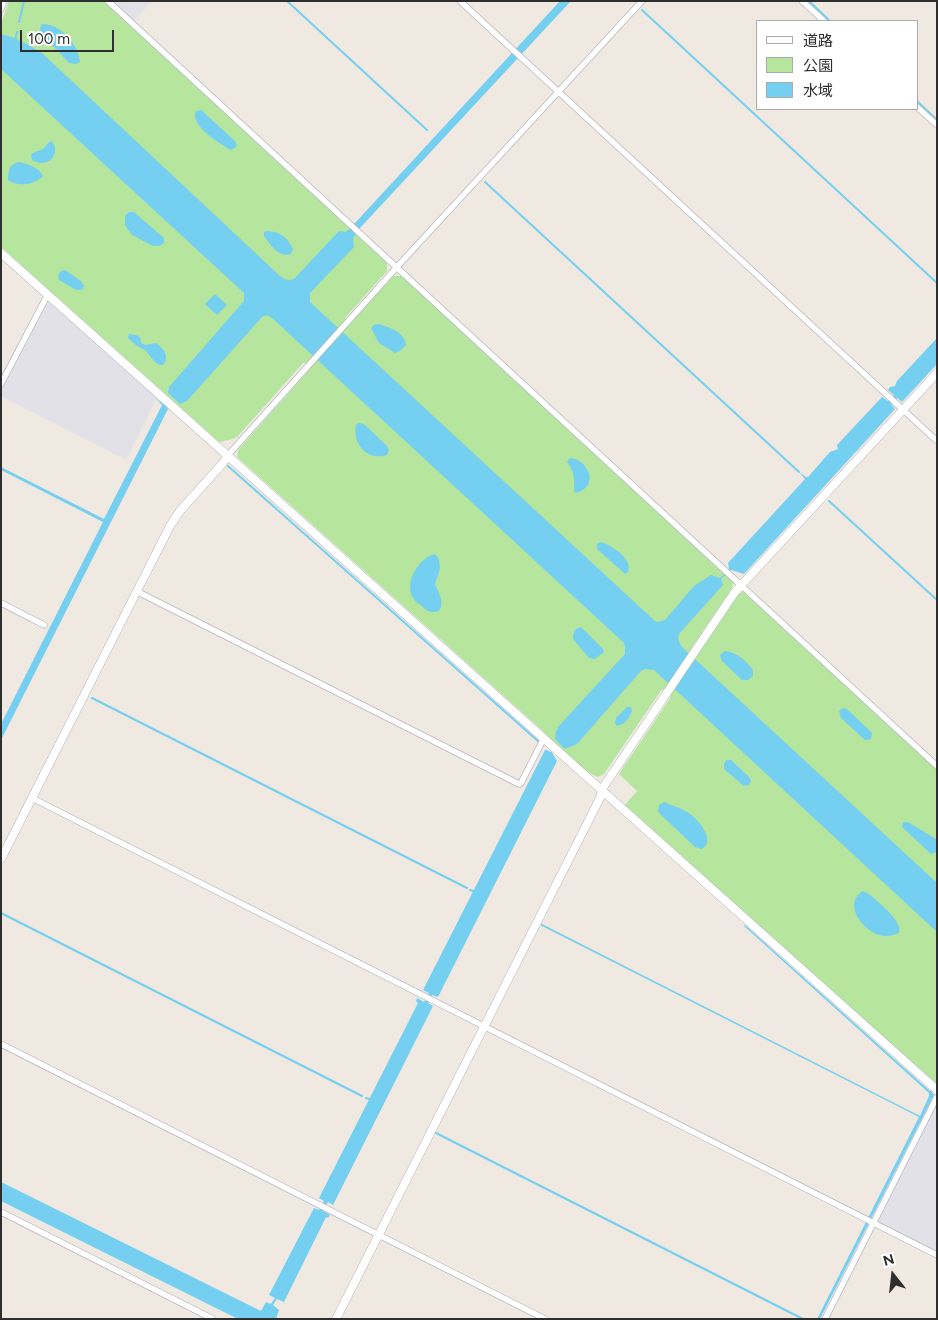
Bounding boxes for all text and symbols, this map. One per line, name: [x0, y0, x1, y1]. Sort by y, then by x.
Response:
scale bar: [22, 20, 116, 52]
legend: [756, 20, 918, 110]
text: 100 m: [28, 30, 70, 48]
text: 道路: [803, 32, 833, 50]
text: 公園: [803, 57, 833, 75]
text: 水域: [803, 82, 833, 100]
north arrow: [868, 1250, 918, 1300]
text: N: [881, 1250, 896, 1270]

